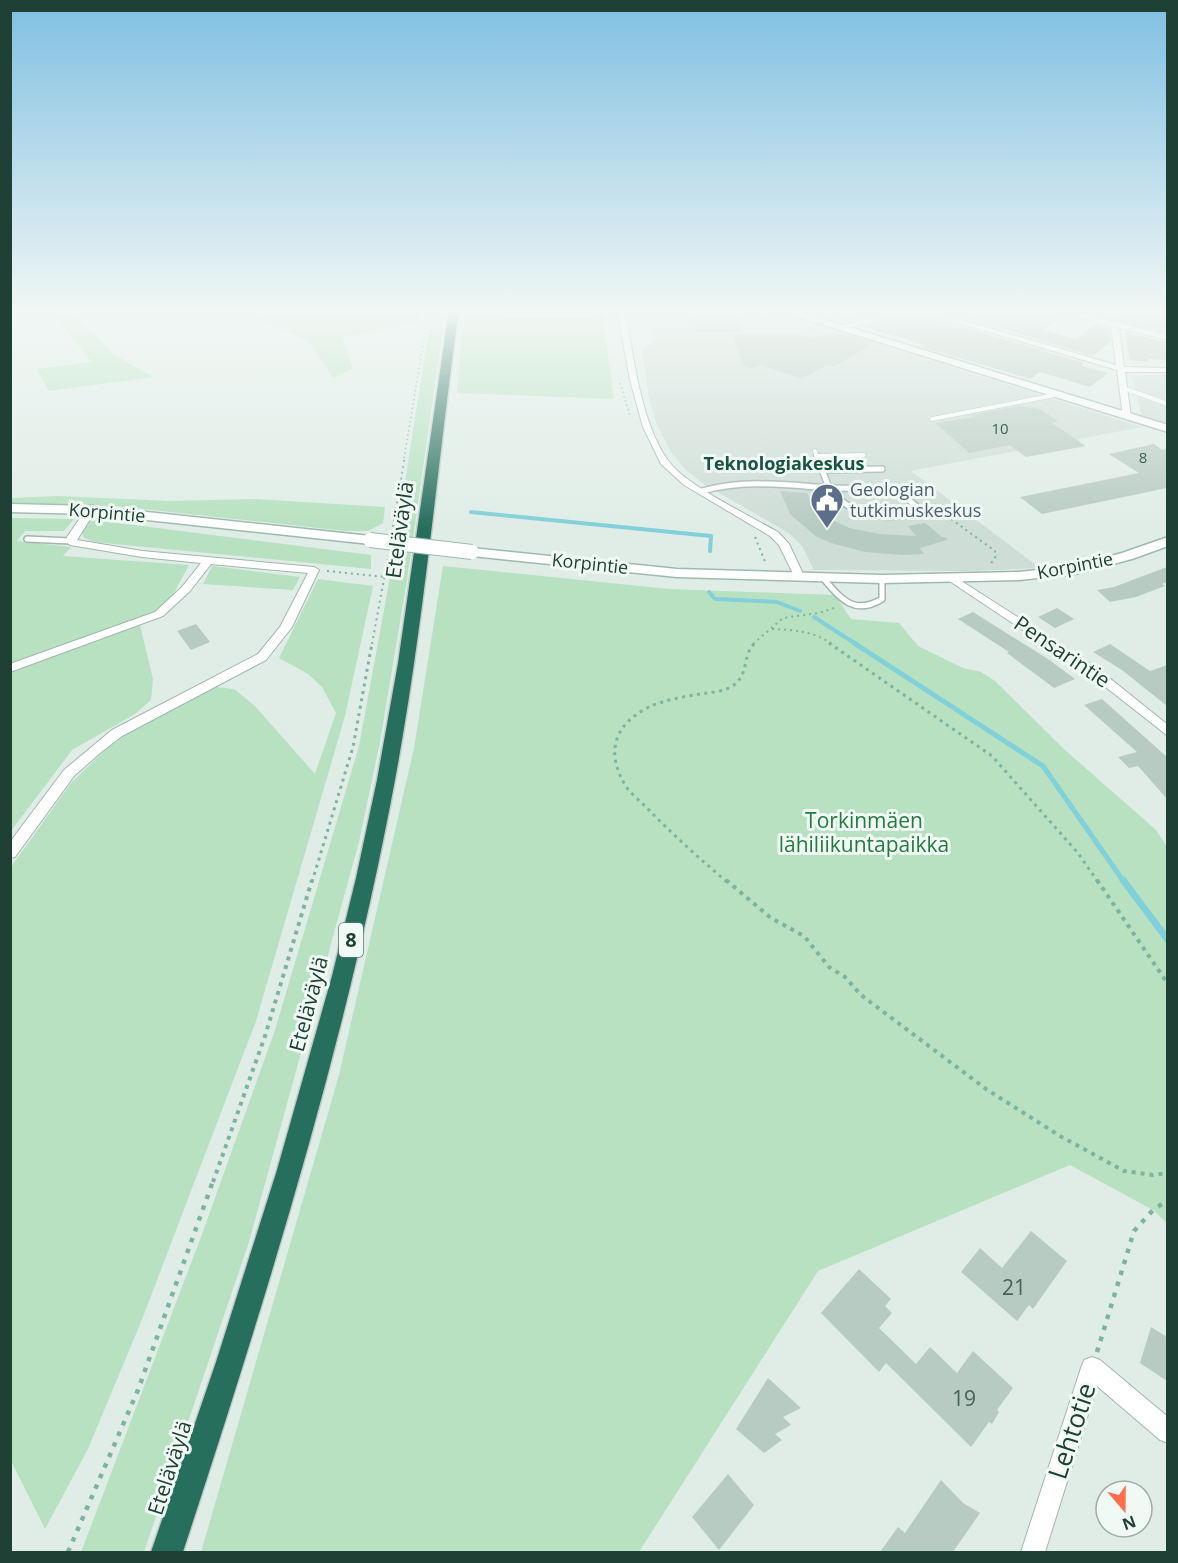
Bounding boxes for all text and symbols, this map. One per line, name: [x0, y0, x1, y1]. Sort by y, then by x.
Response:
house number: 10: [991, 418, 1009, 438]
house number: 8: [1139, 447, 1147, 467]
district label: Teknologiakeskus: [703, 451, 865, 475]
place label: Geologian tutkimuskeskus: [850, 477, 981, 522]
street label: Eteläväylä: [378, 480, 420, 580]
public building icon: Geologian tutkimuskeskus: [809, 482, 845, 529]
street label: Korpintie: [68, 497, 146, 527]
street label: Korpintie: [1035, 546, 1115, 584]
street label: Korpintie: [551, 547, 630, 579]
street label: Pensarintie: [1009, 609, 1116, 694]
park label: Torkinmäen lähiliikuntapaikka: [779, 806, 949, 858]
road number: 8: [339, 923, 363, 957]
street label: Eteläväylä: [282, 953, 334, 1054]
house number: 21: [1002, 1273, 1026, 1301]
street label: Lehtotie: [1039, 1378, 1104, 1484]
house number: 19: [952, 1384, 976, 1412]
street label: Eteläväylä: [141, 1417, 197, 1518]
north arrow: [1094, 1479, 1154, 1539]
text: N: [1119, 1511, 1139, 1536]

